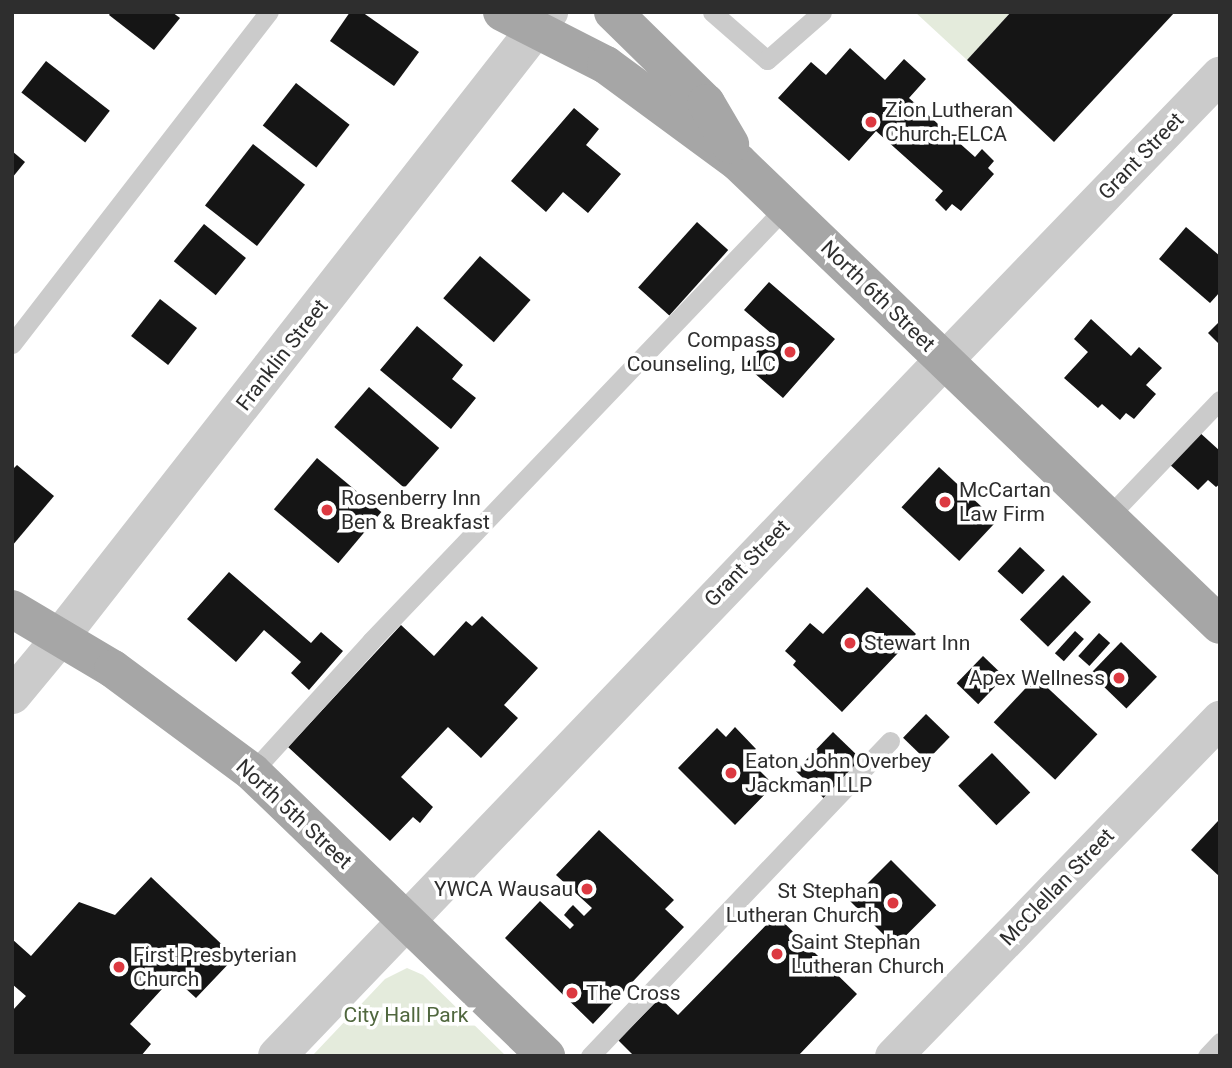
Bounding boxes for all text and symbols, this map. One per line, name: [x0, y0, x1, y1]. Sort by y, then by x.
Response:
place label: Zion Lutheran Church-ELCA: [885, 97, 1013, 147]
street label: Grant Street: [1093, 107, 1189, 205]
marker: Zion Lutheran Church-ELCA: [863, 114, 879, 130]
street label: North 6th Street: [816, 235, 940, 357]
street label: Franklin Street: [231, 294, 333, 416]
place label: Compass Counseling, LLC: [627, 327, 776, 377]
marker: Compass Counseling, LLC: [782, 344, 798, 360]
place label: McCartan Law Firm: [959, 477, 1051, 527]
place label: Rosenberry Inn Ben & Breakfast: [341, 485, 490, 535]
marker: McCartan Law Firm: [937, 494, 953, 510]
marker: Rosenberry Inn Ben & Breakfast: [319, 502, 335, 518]
street label: Grant Street: [699, 514, 795, 612]
place label: Stewart Inn: [864, 630, 970, 656]
marker: Stewart Inn: [842, 635, 858, 651]
place label: Apex Wellness: [969, 665, 1105, 691]
marker: Apex Wellness: [1111, 670, 1127, 686]
place label: Eaton John Overbey Jackman LLP: [745, 748, 931, 798]
street label: North 5th Street: [231, 754, 357, 874]
marker: Eaton John Overbey Jackman LLP: [723, 765, 739, 781]
street label: McClellan Street: [995, 823, 1119, 951]
place label: YWCA Wausau: [434, 876, 573, 902]
place label: St Stephan Lutheran Church: [726, 878, 879, 928]
marker: YWCA Wausau: [579, 881, 595, 897]
marker: St Stephan Lutheran Church: [885, 895, 901, 911]
place label: Saint Stephan Lutheran Church: [791, 929, 944, 979]
place label: First Presbyterian Church: [133, 942, 297, 992]
marker: Saint Stephan Lutheran Church: [769, 946, 785, 962]
marker: First Presbyterian Church: [111, 959, 127, 975]
place label: The Cross: [586, 980, 681, 1006]
marker: The Cross: [564, 985, 580, 1001]
park label: City Hall Park: [344, 1002, 468, 1028]

